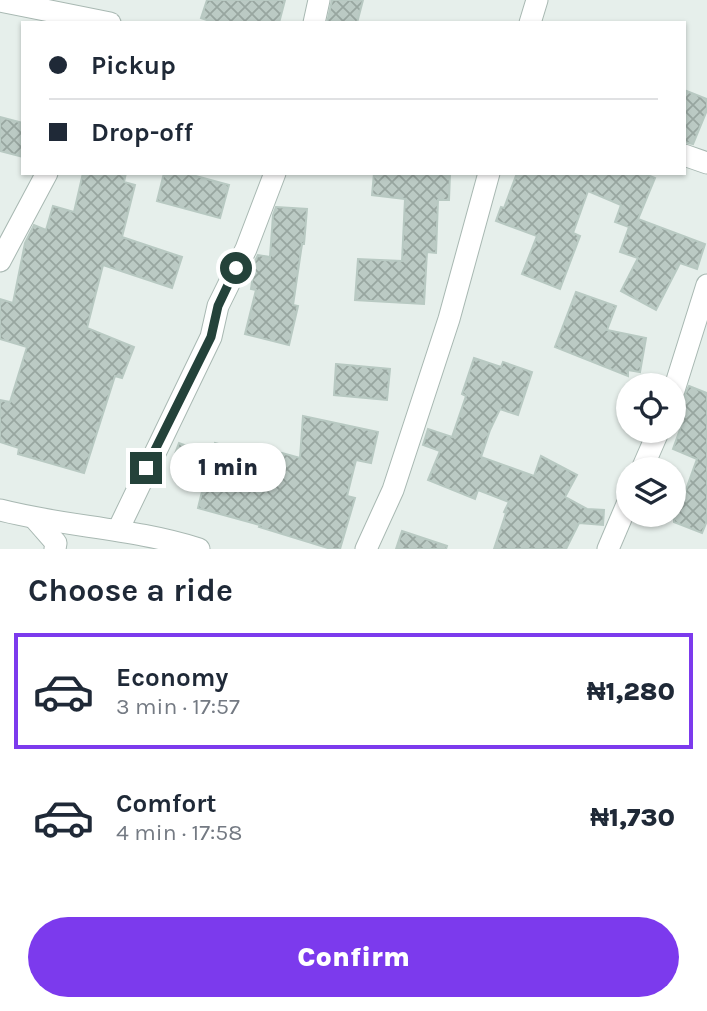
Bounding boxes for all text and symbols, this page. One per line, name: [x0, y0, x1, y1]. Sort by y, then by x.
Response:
text: Pickup: [91, 50, 176, 81]
text: Drop-off: [91, 117, 193, 148]
route start: [220, 252, 252, 284]
map controls: [616, 373, 686, 527]
button: locate: [616, 373, 686, 443]
callout: 1 min: [170, 444, 286, 492]
route end: [130, 452, 162, 484]
text: 1 min: [198, 454, 258, 481]
button: layers: [616, 457, 686, 527]
text: Choose a ride: [28, 572, 233, 609]
icon: car: [32, 660, 95, 723]
text: Economy: [116, 662, 228, 693]
text: ₦1,280: [587, 676, 675, 707]
text: 3 min · 17:57: [116, 693, 240, 720]
icon: car: [32, 786, 95, 849]
text: Comfort: [116, 788, 217, 819]
text: ₦1,730: [590, 802, 675, 833]
text: 4 min · 17:58: [116, 819, 242, 846]
button: Confirm: [28, 917, 679, 997]

